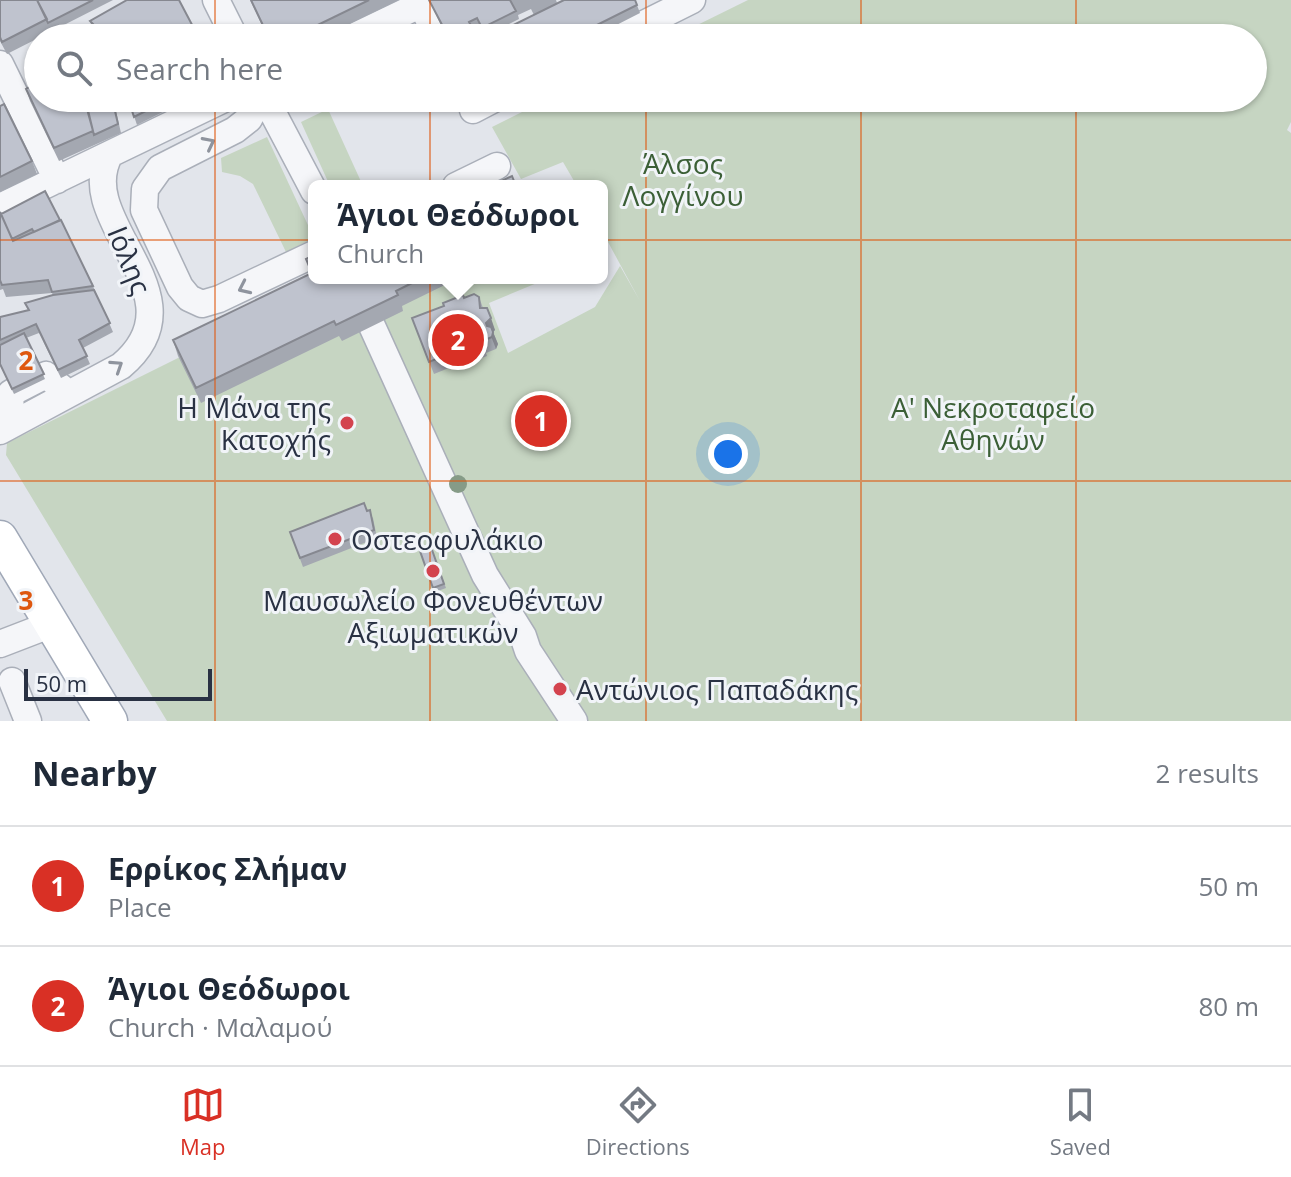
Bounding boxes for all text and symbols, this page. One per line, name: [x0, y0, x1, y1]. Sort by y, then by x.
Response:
search box: [24, 24, 1267, 112]
icon: search: [52, 46, 96, 90]
text: Search here: [116, 48, 283, 89]
one-way arrow: [201, 137, 216, 153]
park label: Άλσος Λογγίνου: [623, 144, 743, 214]
popup: [308, 180, 608, 284]
text: Άγιοι Θεόδωροι: [337, 194, 579, 235]
street label: Ιόλης: [99, 220, 161, 300]
text: Church: [337, 235, 424, 271]
one-way arrow: [237, 278, 252, 294]
pin: 2: [432, 310, 484, 370]
text: 2: [19, 342, 34, 378]
one-way arrow: [108, 361, 123, 376]
place label: Η Μάνα της Κατοχής: [177, 388, 331, 458]
park label: Α' Νεκροταφείο Αθηνών: [891, 388, 1095, 458]
pin: 1: [515, 391, 567, 451]
marker: Η Μάνα της Κατοχής: [338, 414, 356, 432]
your location: [708, 434, 748, 474]
place label: Οστεοφυλάκιο: [351, 520, 544, 558]
marker: Οστεοφυλάκιο: [326, 530, 344, 548]
marker: Μαυσωλείο Φονευθέντων Αξιωματικών: [424, 562, 442, 580]
place label: Μαυσωλείο Φονευθέντων Αξιωματικών: [263, 581, 603, 651]
text: 3: [19, 582, 33, 618]
scale bar: [24, 665, 212, 701]
text: 50 m: [36, 668, 87, 698]
place label: Αντώνιος Παπαδάκης: [576, 670, 858, 708]
marker: Αντώνιος Παπαδάκης: [551, 680, 569, 698]
text: Nearby: [32, 750, 157, 796]
text: 2 results: [1156, 755, 1259, 791]
text: Ερρίκος Σλήμαν: [108, 848, 347, 889]
text: 1: [51, 868, 65, 904]
text: 50 m: [1198, 868, 1259, 904]
text: Place: [108, 889, 172, 925]
text: Άγιοι Θεόδωροι: [108, 968, 350, 1009]
text: 2: [51, 988, 65, 1024]
text: 80 m: [1198, 988, 1259, 1024]
text: Church · Μαλαμού: [108, 1009, 332, 1045]
tab: Map: [180, 1083, 226, 1161]
tab: Directions: [586, 1083, 690, 1161]
tab: Saved: [1050, 1083, 1111, 1161]

